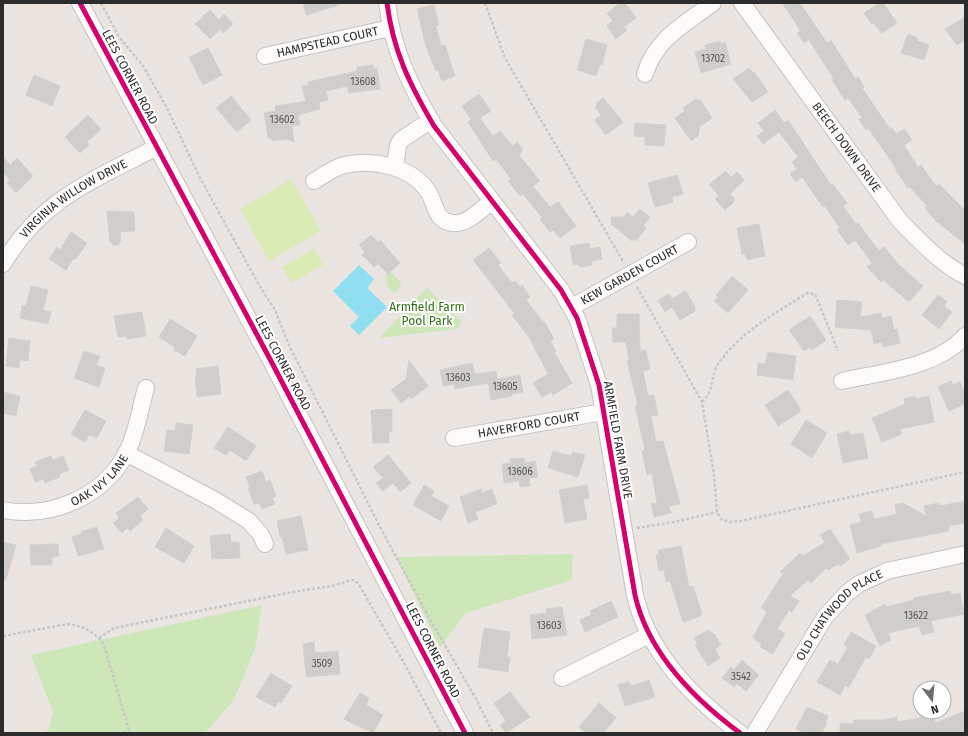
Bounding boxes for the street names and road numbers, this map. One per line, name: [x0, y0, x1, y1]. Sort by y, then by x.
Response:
street label: HAMPSTEAD COURT: [275, 24, 380, 60]
street label: LEES CORNER ROAD: [99, 27, 161, 127]
street label: BEECH DOWN DRIVE: [809, 100, 884, 195]
street label: VIRGINIA WILLOW DRIVE: [17, 157, 129, 241]
street label: KEW GARDEN COURT: [578, 241, 682, 308]
street label: LEES CORNER ROAD: [252, 313, 314, 413]
street label: ARMFIELD FARM DRIVE: [601, 380, 635, 500]
street label: HAVERFORD COURT: [477, 409, 582, 441]
street label: OAK IVY LANE: [68, 452, 131, 509]
street label: OLD CHATWOOD PLACE: [793, 567, 885, 663]
street label: LEES CORNER ROAD: [403, 600, 463, 700]

